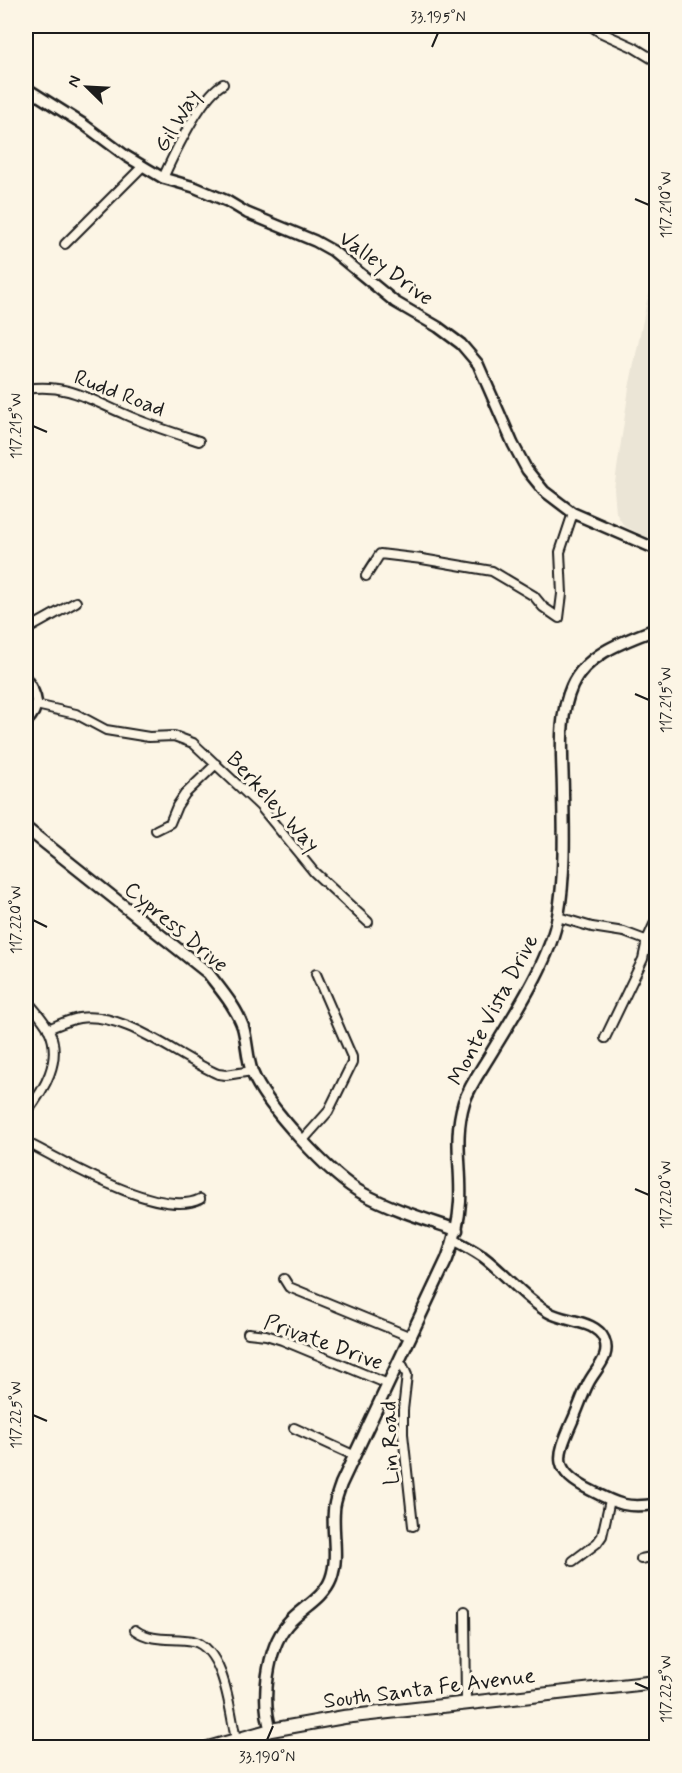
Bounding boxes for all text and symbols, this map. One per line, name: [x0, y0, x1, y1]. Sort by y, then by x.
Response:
text: 33.195°N: [410, 8, 466, 28]
north arrow: [57, 57, 117, 117]
text: N: [63, 72, 86, 91]
street label: Gil Way: [148, 84, 207, 158]
text: 117.210°W: [657, 172, 677, 238]
street label: Valley Drive: [333, 225, 439, 313]
street label: Rudd Road: [70, 364, 169, 424]
text: 117.215°W: [7, 393, 27, 459]
text: 117.215°W: [657, 667, 677, 733]
street label: Berkeley Way: [220, 746, 325, 859]
street label: Cypress Drive: [118, 876, 234, 979]
text: 117.220°W: [7, 886, 27, 954]
street label: Monte Vista Drive: [442, 929, 545, 1090]
text: 117.220°W: [657, 1161, 677, 1229]
street label: Private Drive: [260, 1308, 387, 1377]
text: 117.225°W: [7, 1381, 27, 1449]
street label: Lin Road: [376, 1400, 406, 1486]
text: 117.225°W: [657, 1655, 677, 1723]
street label: South Santa Fe Avenue: [322, 1662, 537, 1716]
text: 33.190°N: [239, 1748, 295, 1768]

